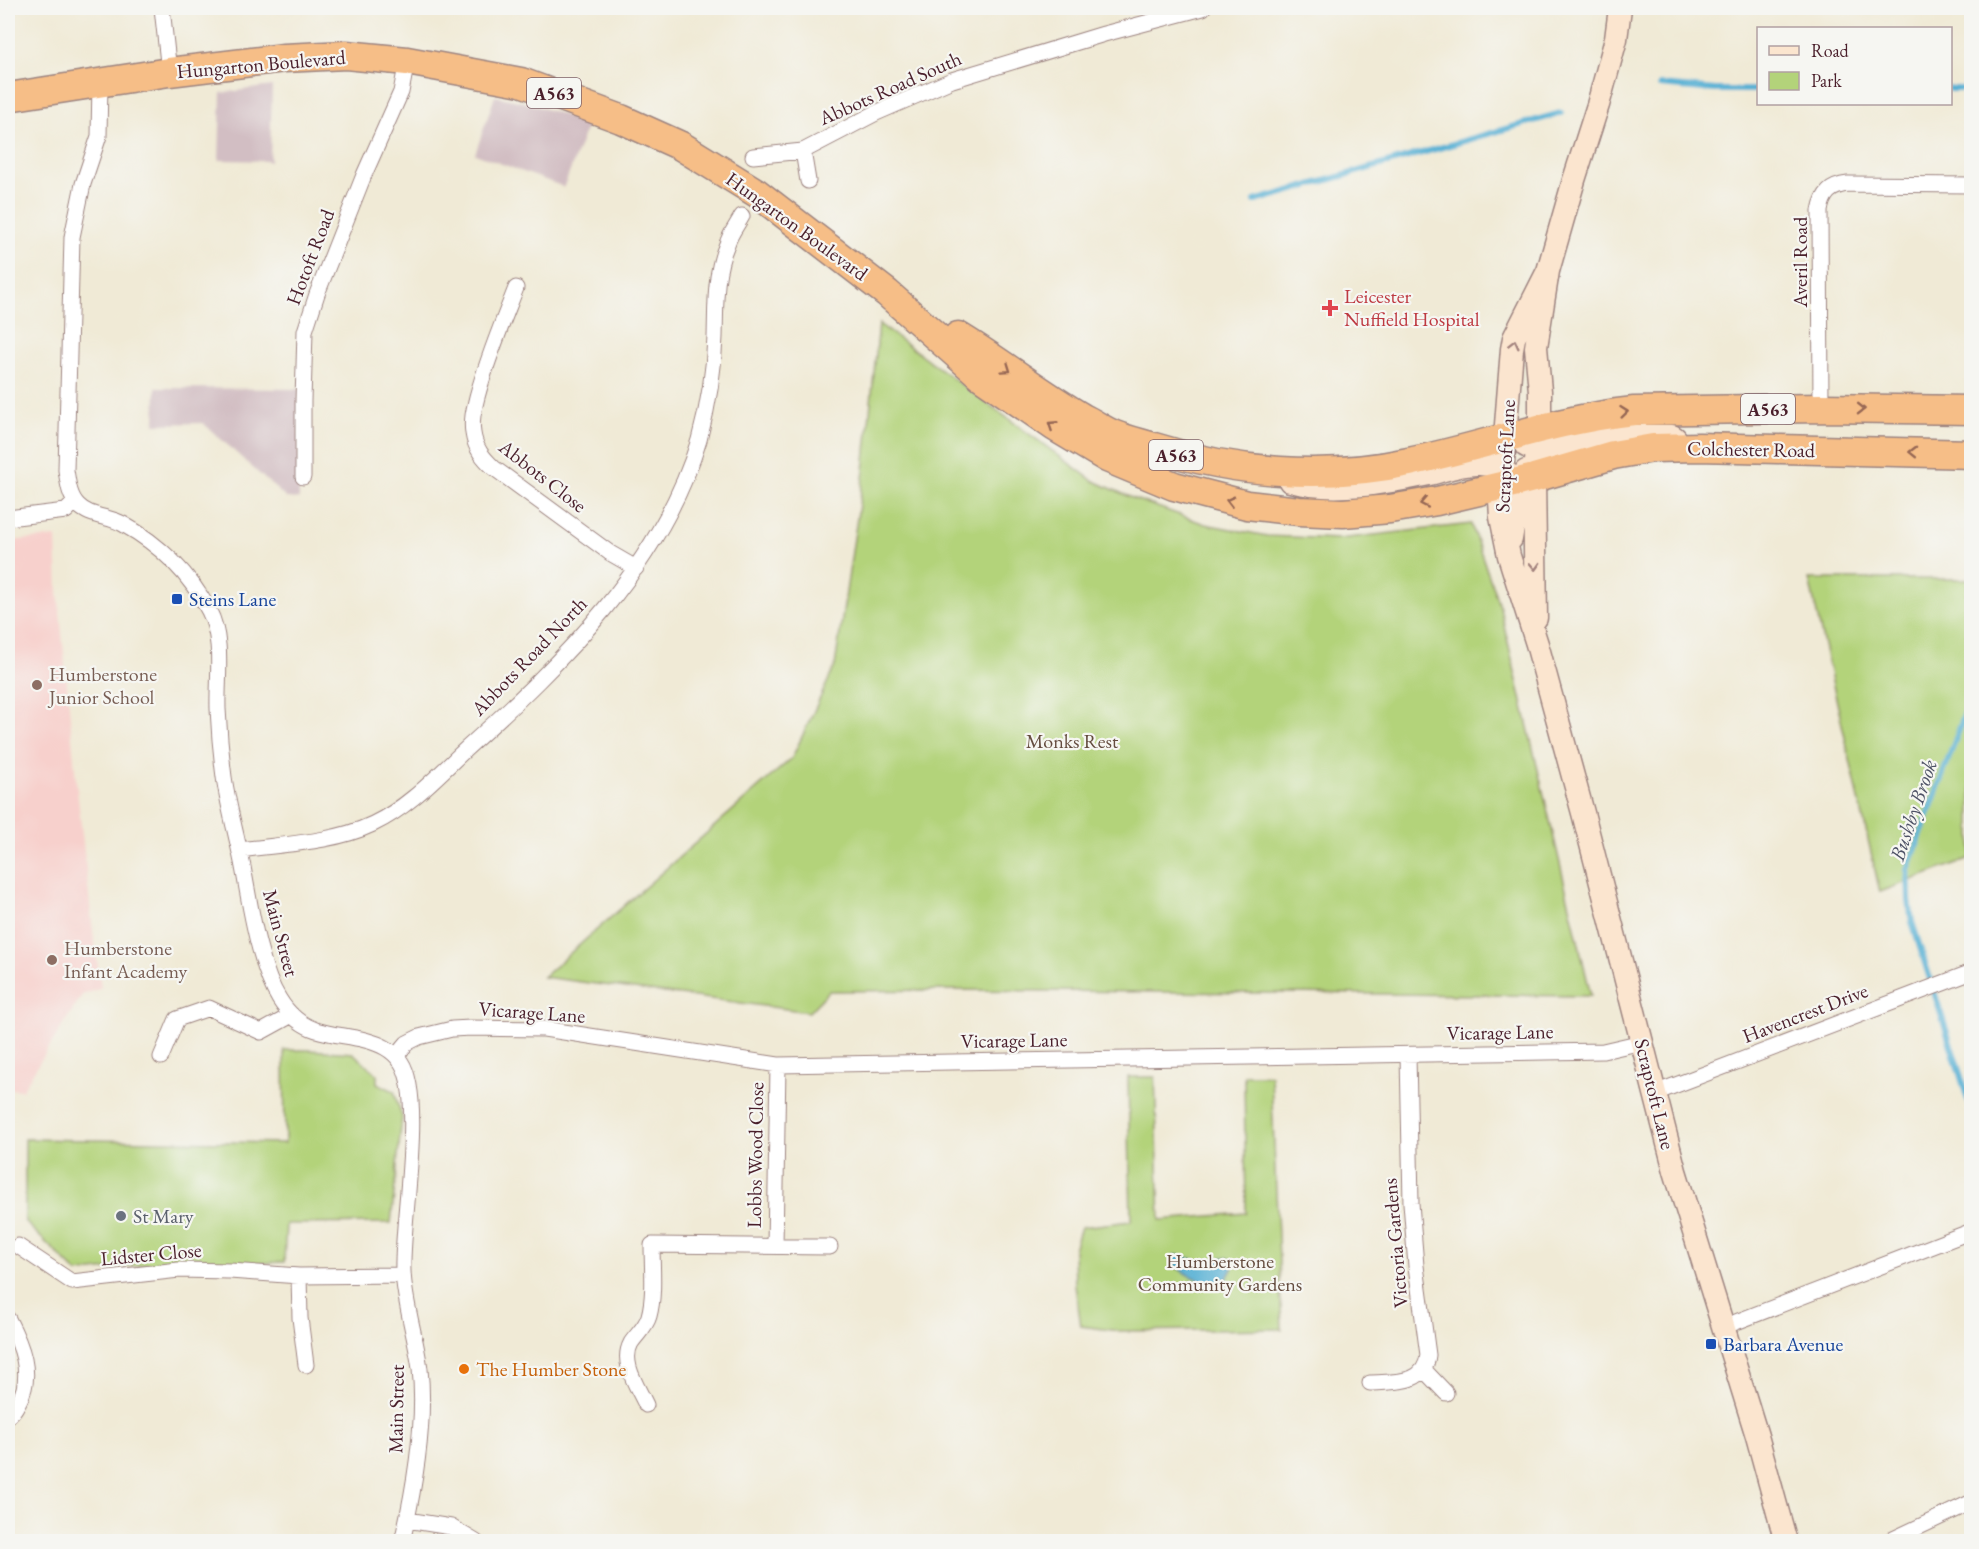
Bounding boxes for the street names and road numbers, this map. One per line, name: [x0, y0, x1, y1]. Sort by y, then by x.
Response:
street label: Hungarton Boulevard: [175, 44, 347, 84]
street label: Abbots Road South: [814, 45, 965, 131]
road number: A563: [527, 78, 581, 108]
street label: Hungarton Boulevard: [721, 166, 874, 287]
street label: Hotoft Road: [280, 204, 341, 309]
street label: Averil Road: [1787, 216, 1813, 308]
road number: A563: [1741, 394, 1795, 424]
street label: Scraptoft Lane: [1489, 399, 1521, 513]
street label: Abbots Close: [493, 433, 592, 518]
street label: Colchester Road: [1687, 435, 1816, 463]
road number: A563: [1149, 440, 1203, 470]
street label: Abbots Road North: [465, 591, 593, 722]
street label: Main Street: [257, 887, 305, 980]
street label: Havencrest Drive: [1739, 977, 1872, 1049]
street label: Vicarage Lane: [478, 995, 586, 1029]
street label: Vicarage Lane: [1446, 1018, 1554, 1046]
street label: Vicarage Lane: [960, 1026, 1068, 1054]
street label: Scraptoft Lane: [1629, 1036, 1681, 1152]
street label: Lobbs Wood Close: [741, 1082, 769, 1228]
street label: Victoria Gardens: [1376, 1177, 1414, 1309]
street label: Lidster Close: [100, 1237, 203, 1271]
street label: Main Street: [382, 1364, 410, 1454]

